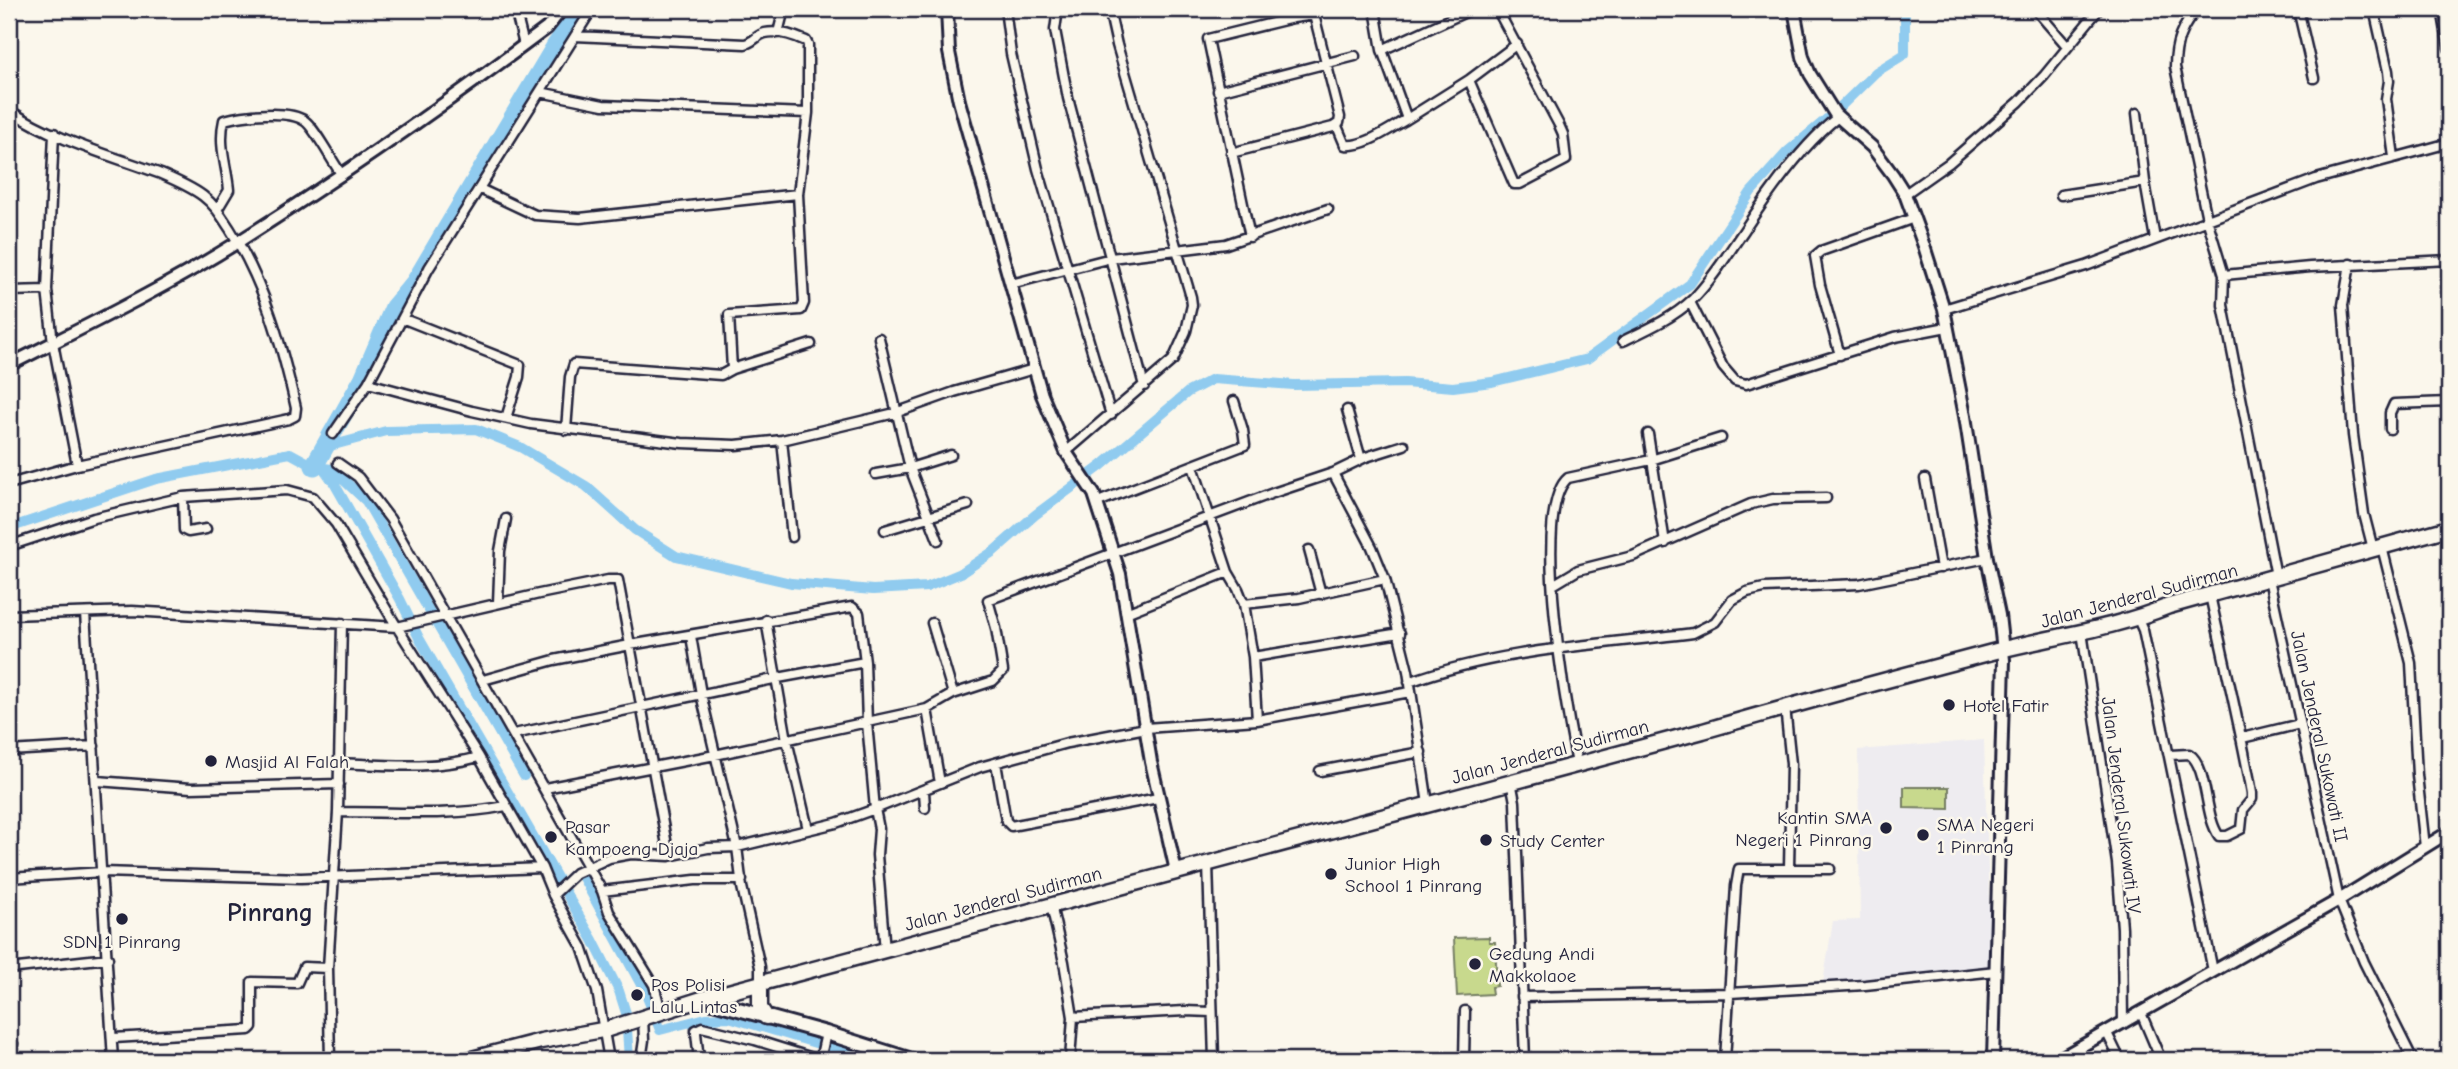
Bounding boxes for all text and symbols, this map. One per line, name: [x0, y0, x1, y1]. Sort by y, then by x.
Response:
street label: Jalan Jenderal Sudirman: [2038, 559, 2240, 633]
street label: Jalan Jenderal Sukowati II: [2286, 628, 2352, 844]
place label: Hotel Fatir: [1963, 695, 2049, 717]
street label: Jalan Jenderal Sukowati IV: [2097, 695, 2145, 916]
marker: Hotel Fatir: [1941, 697, 1957, 713]
street label: Jalan Jenderal Sudirman: [1449, 715, 1651, 789]
place label: Masjid Al Falah: [225, 751, 349, 773]
marker: Masjid Al Falah: [203, 753, 219, 769]
place label: Kantin SMA Negeri 1 Pinrang: [1735, 807, 1872, 851]
place label: SMA Negeri 1 Pinrang: [1937, 814, 2034, 858]
place label: Pasar Kampoeng Djaja: [565, 816, 698, 860]
marker: Kantin SMA Negeri 1 Pinrang: [1878, 820, 1894, 836]
marker: SMA Negeri 1 Pinrang: [1915, 827, 1931, 843]
marker: Pasar Kampoeng Djaja: [543, 829, 559, 845]
place label: Study Center: [1500, 830, 1605, 852]
marker: Study Center: [1478, 832, 1494, 848]
place label: Junior High School 1 Pinrang: [1345, 853, 1482, 897]
street label: Jalan Jenderal Sudirman: [902, 862, 1104, 936]
marker: Junior High School 1 Pinrang: [1323, 866, 1339, 882]
district label: Pinrang: [227, 898, 313, 928]
marker: SDN 1 Pinrang: [114, 911, 130, 927]
place label: SDN 1 Pinrang: [63, 931, 181, 953]
place label: Gedung Andi Makkolaoe: [1489, 943, 1595, 987]
marker: Gedung Andi Makkolaoe: [1467, 956, 1483, 972]
place label: Pos Polisi Lalu Lintas: [651, 974, 737, 1018]
marker: Pos Polisi Lalu Lintas: [629, 987, 645, 1003]

